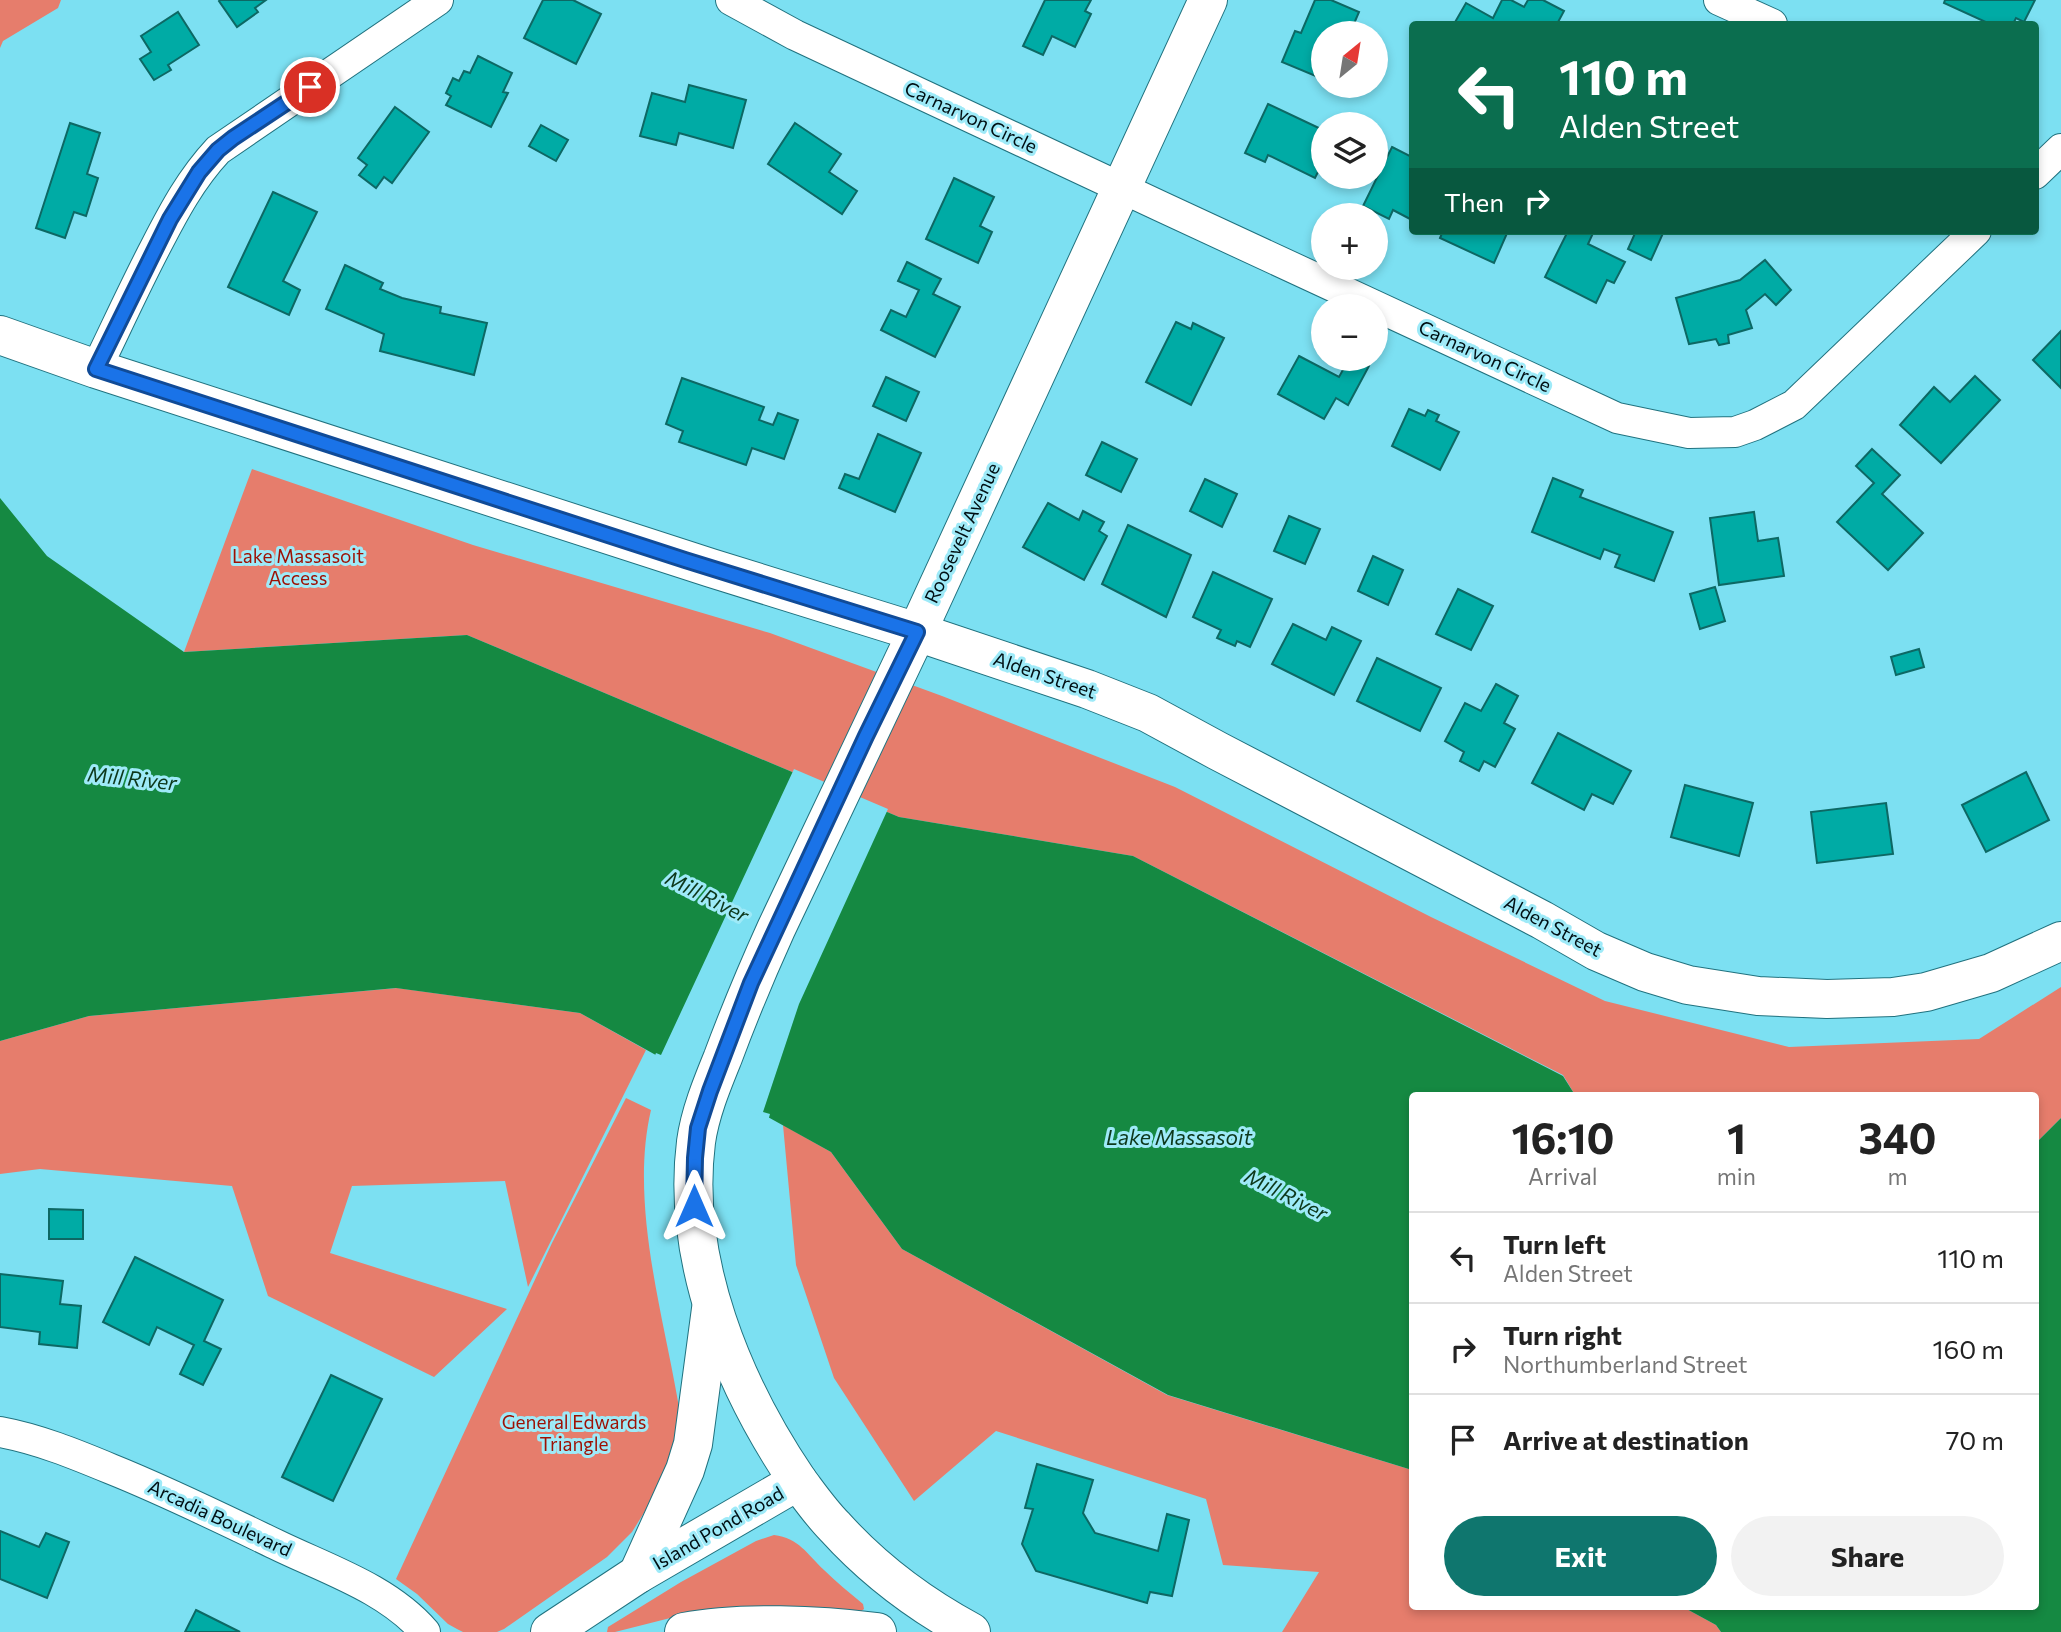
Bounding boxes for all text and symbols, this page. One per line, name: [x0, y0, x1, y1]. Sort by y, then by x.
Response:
north arrow: [1311, 21, 1388, 98]
map controls: [1311, 21, 1388, 371]
text: 110 m: [1559, 45, 1688, 105]
icon: left: [1444, 49, 1535, 140]
pin: [280, 57, 340, 117]
icon: arrive: [291, 68, 329, 106]
street label: Carnarvon Circle: [901, 76, 1041, 157]
text: Alden Street: [1559, 105, 1739, 145]
button: layers: [1311, 112, 1388, 189]
icon: right: [1518, 182, 1556, 220]
text: Then: [1444, 186, 1504, 217]
button: +: [1311, 203, 1388, 280]
button: −: [1311, 294, 1388, 371]
street label: Carnarvon Circle: [1415, 315, 1555, 396]
street label: Roosevelt Avenue: [919, 459, 1004, 607]
park label: Lake Massasoit Access: [232, 544, 364, 589]
street label: Alden Street: [991, 646, 1100, 703]
water label: Mill River: [86, 760, 179, 795]
water label: Mill River: [662, 864, 754, 927]
street label: Alden Street: [1501, 890, 1606, 961]
text: 16:10: [1511, 1111, 1614, 1163]
text: 1: [1727, 1111, 1746, 1163]
text: 340: [1858, 1111, 1937, 1163]
water label: Lake Massasoit: [1106, 1124, 1252, 1149]
water label: Mill River: [1241, 1162, 1333, 1225]
text: Arrival: [1528, 1162, 1598, 1190]
text: min: [1717, 1162, 1756, 1190]
text: m: [1887, 1162, 1908, 1190]
position arrow: [657, 1169, 731, 1243]
text: Turn left: [1503, 1228, 1606, 1259]
icon: left: [1444, 1239, 1482, 1277]
text: 110 m: [1937, 1242, 2004, 1273]
text: Alden Street: [1503, 1259, 1633, 1287]
text: Turn right: [1503, 1319, 1622, 1350]
icon: right: [1444, 1330, 1482, 1368]
text: 160 m: [1932, 1333, 2004, 1364]
text: Northumberland Street: [1503, 1350, 1747, 1378]
park label: General Edwards Triangle: [502, 1410, 646, 1455]
icon: arrive: [1444, 1421, 1482, 1459]
text: Arrive at destination: [1503, 1424, 1749, 1455]
text: 70 m: [1946, 1424, 2004, 1455]
street label: Arcadia Boulevard: [145, 1474, 296, 1561]
street label: Island Pond Road: [648, 1481, 787, 1574]
button: Exit: [1444, 1516, 1717, 1596]
button: Share: [1731, 1516, 2004, 1596]

